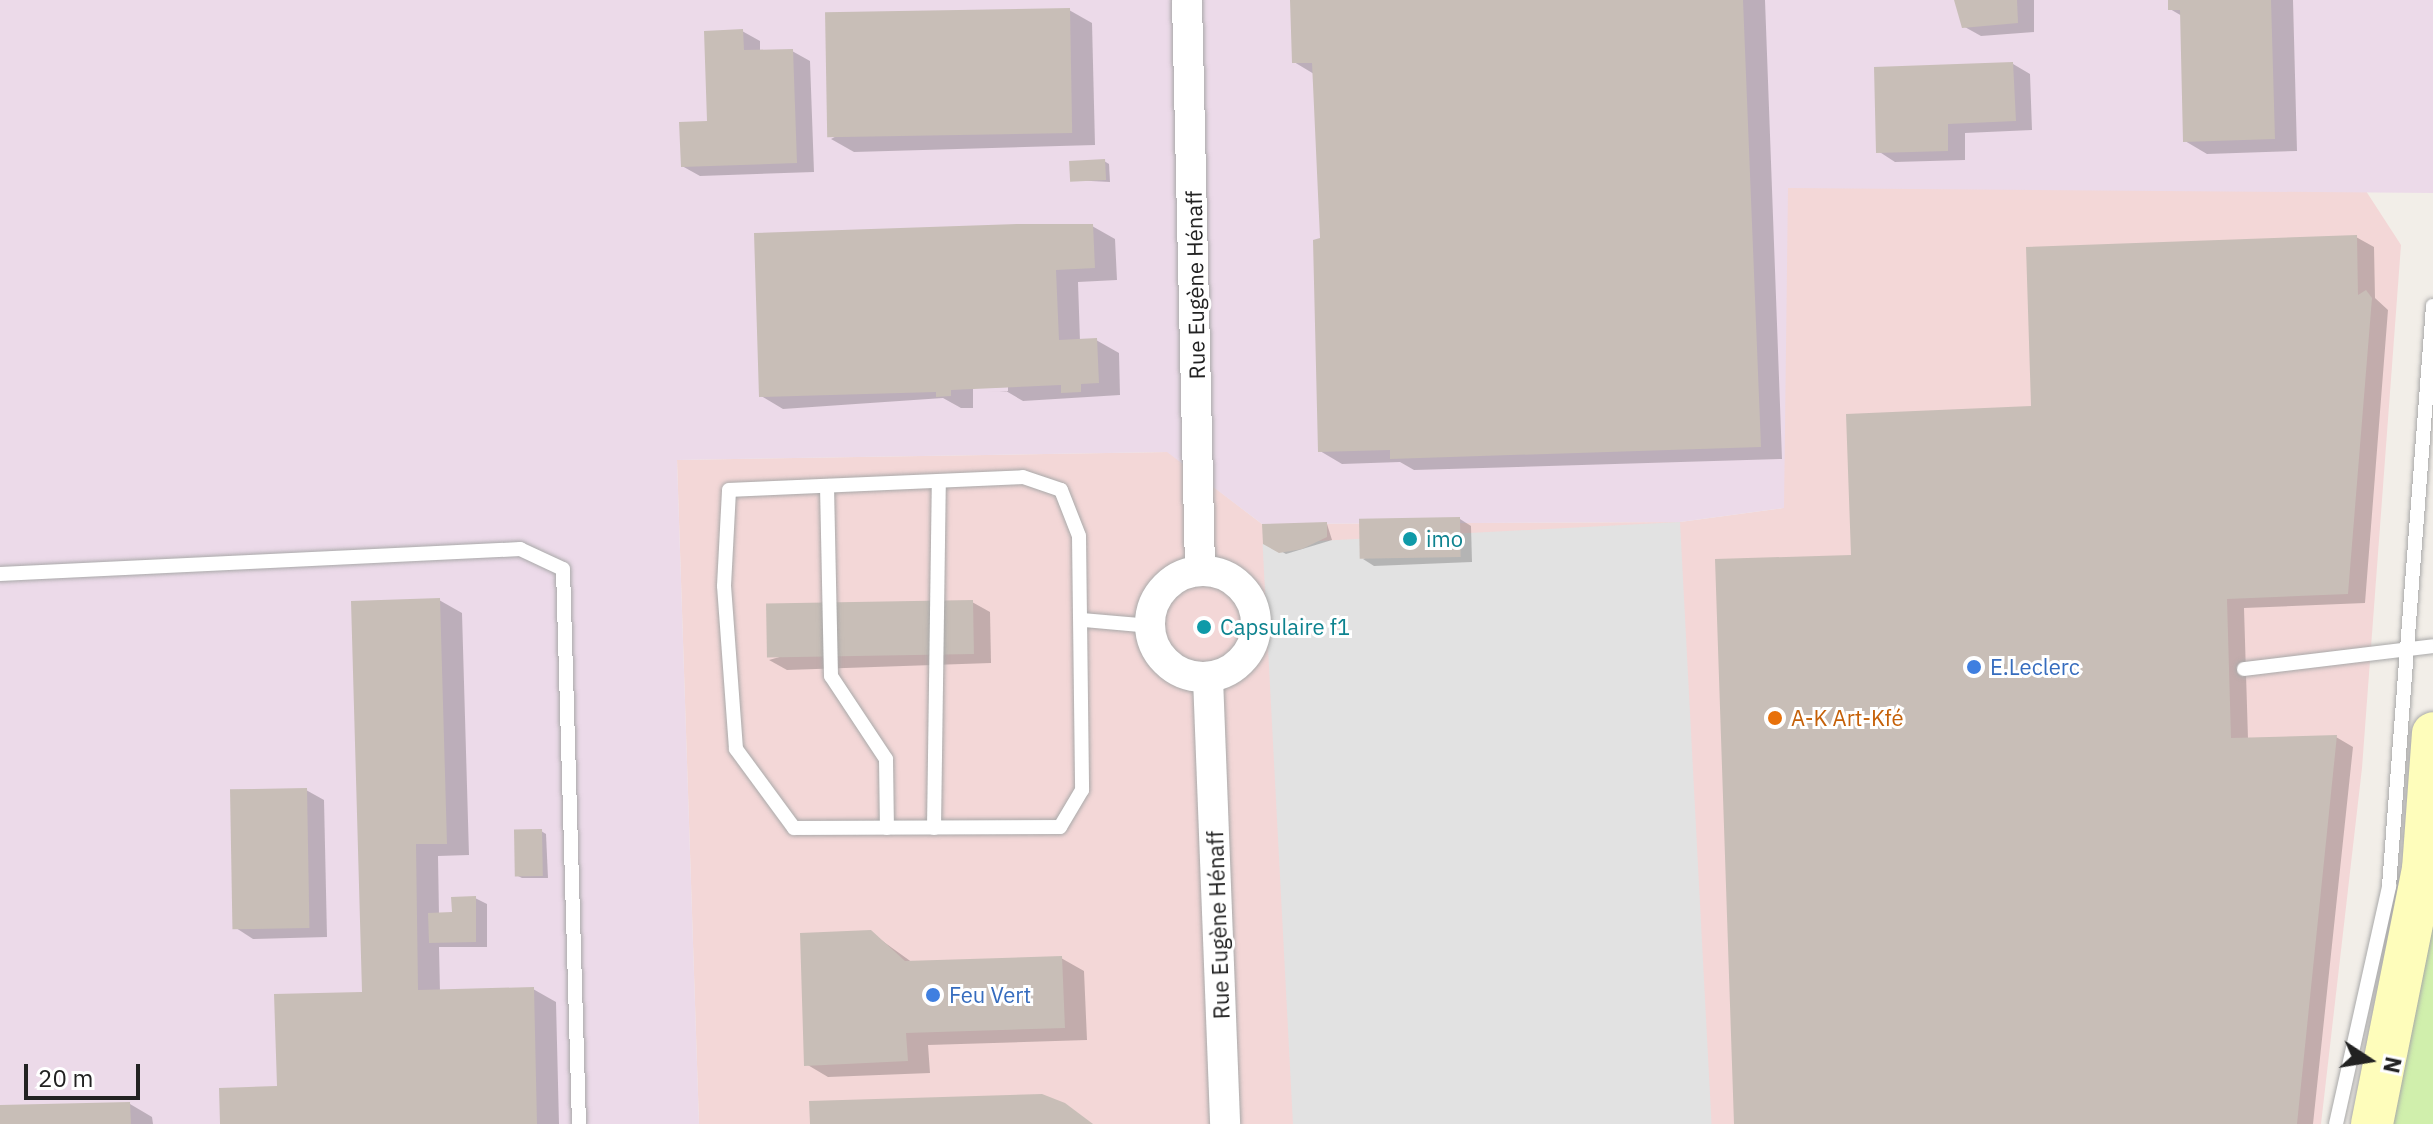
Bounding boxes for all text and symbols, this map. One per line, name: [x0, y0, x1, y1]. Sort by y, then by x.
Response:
street label: Rue Eugène Hénaff: [1180, 190, 1210, 380]
place label: imo: [1426, 526, 1463, 552]
marker: imo: [1401, 530, 1419, 548]
place label: Capsulaire f1: [1220, 614, 1350, 640]
marker: Capsulaire f1: [1195, 618, 1213, 636]
place label: E.Leclerc: [1990, 654, 2080, 680]
marker: E.Leclerc: [1965, 658, 1983, 676]
place label: A-K Art-Kfé: [1791, 705, 1904, 731]
marker: A-K Art-Kfé: [1766, 709, 1784, 727]
street label: Rue Eugène Hénaff: [1202, 830, 1234, 1020]
place label: Feu Vert: [949, 982, 1031, 1008]
marker: Feu Vert: [924, 986, 942, 1004]
north arrow: [2329, 1020, 2409, 1100]
scale bar: [28, 1048, 144, 1098]
text: N: [2377, 1054, 2409, 1076]
text: 20 m: [38, 1062, 93, 1094]

